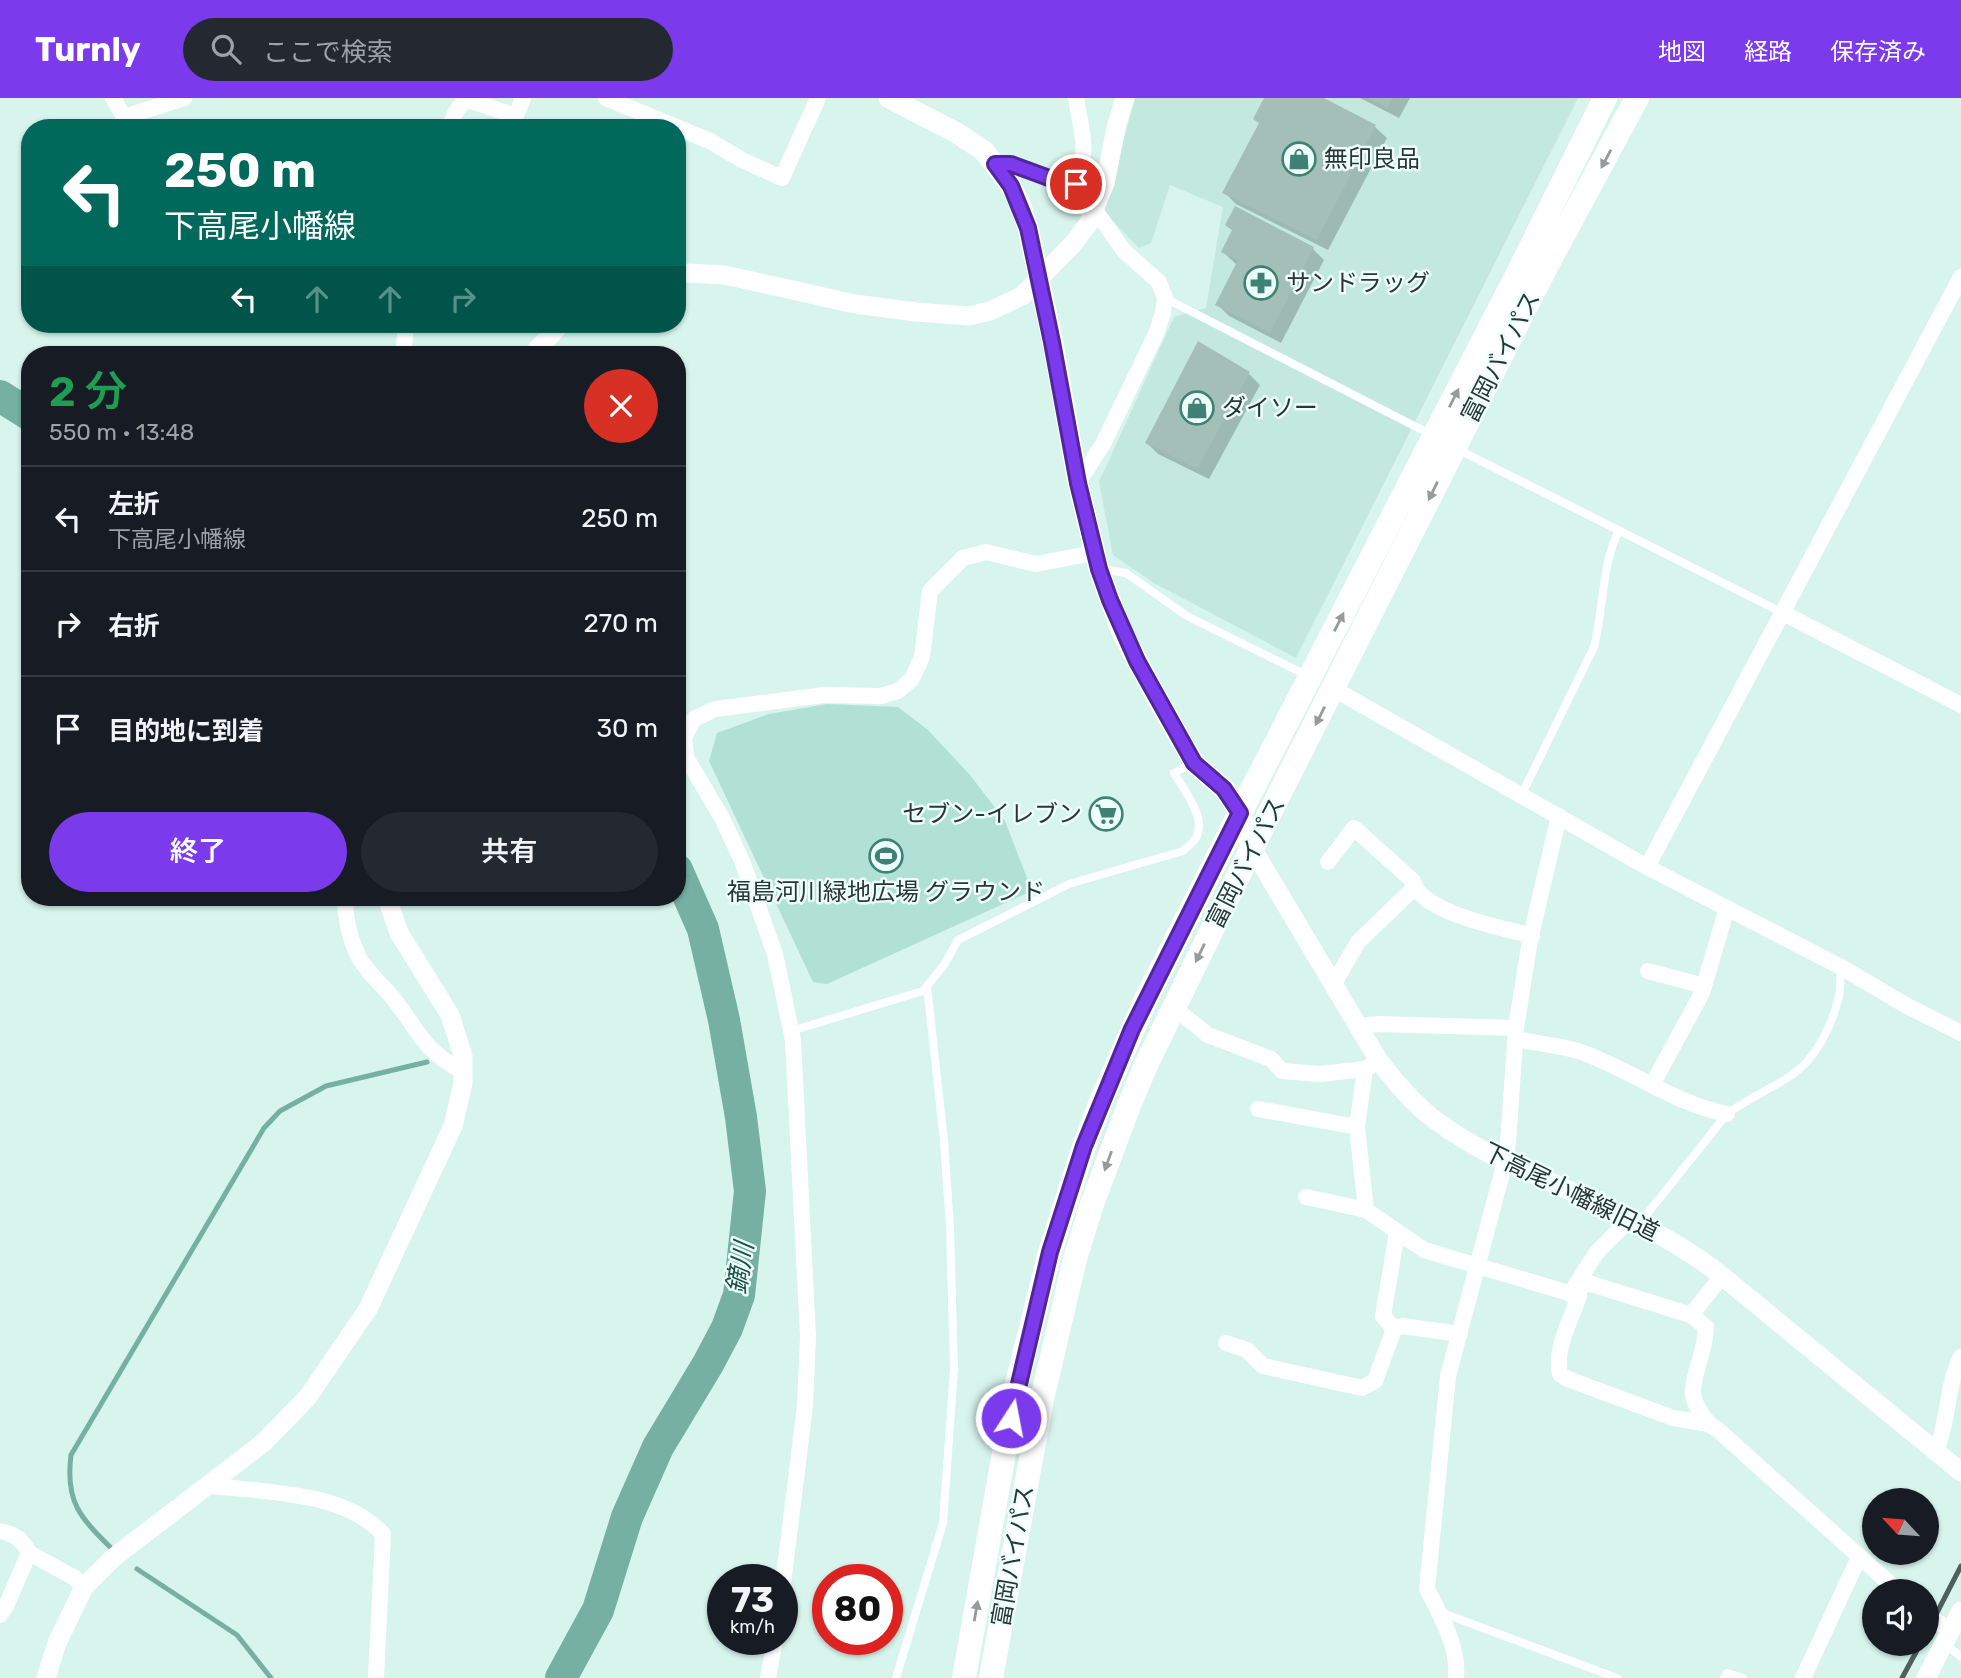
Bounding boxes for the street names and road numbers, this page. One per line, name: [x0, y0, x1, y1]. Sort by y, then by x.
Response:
street label: 富岡バイパス: [1456, 287, 1546, 427]
street label: 富岡バイパス: [1201, 793, 1291, 933]
street label: 下高尾小幡線旧道: [1479, 1137, 1663, 1247]
street label: 富岡バイパス: [987, 1483, 1039, 1629]

